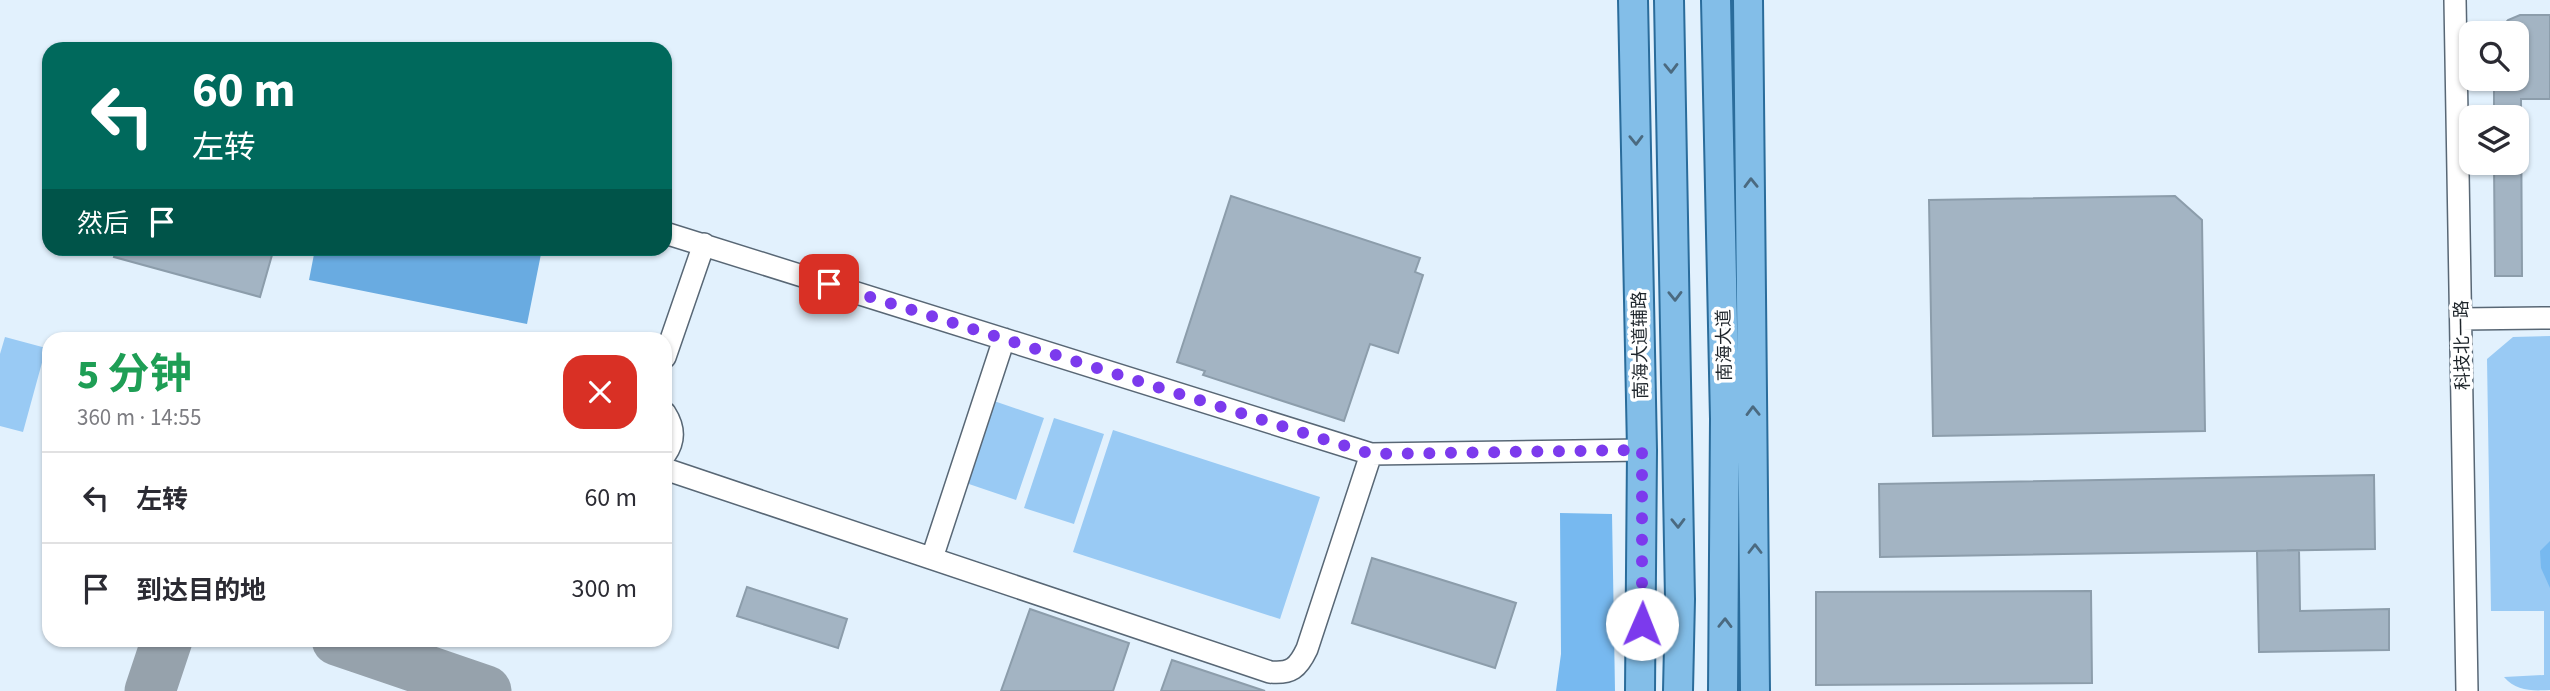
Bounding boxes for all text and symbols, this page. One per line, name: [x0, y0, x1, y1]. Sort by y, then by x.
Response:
map controls: [2459, 21, 2529, 175]
button: search: [2459, 21, 2529, 91]
text: 60 m: [192, 56, 296, 126]
one-way arrow: [1663, 63, 1678, 74]
icon: left: [77, 70, 168, 161]
button: layers: [2459, 105, 2529, 175]
text: 左转: [192, 125, 256, 171]
one-way arrow: [1629, 135, 1644, 146]
one-way arrow: [1743, 178, 1758, 189]
icon: arrive: [143, 203, 181, 241]
text: 然后: [77, 205, 129, 242]
pin: [799, 254, 859, 314]
icon: arrive: [810, 265, 848, 303]
one-way arrow: [1667, 290, 1682, 301]
street label: 南海大道辅路: [1627, 291, 1654, 399]
street label: 科技北一路: [2449, 300, 2476, 390]
street label: 南海大道: [1711, 309, 1738, 381]
text: 5 分钟: [77, 345, 192, 405]
button: close: [563, 355, 637, 429]
text: 360 m · 14:55: [77, 401, 201, 434]
one-way arrow: [1746, 405, 1761, 416]
icon: left: [77, 479, 115, 517]
text: 60 m: [584, 479, 637, 516]
text: 左转: [136, 481, 188, 518]
one-way arrow: [1671, 518, 1686, 529]
one-way arrow: [1747, 544, 1763, 554]
icon: arrive: [77, 570, 115, 608]
text: 300 m: [571, 570, 637, 607]
text: 到达目的地: [136, 572, 266, 609]
position arrow: [1605, 587, 1679, 661]
one-way arrow: [1717, 617, 1732, 628]

